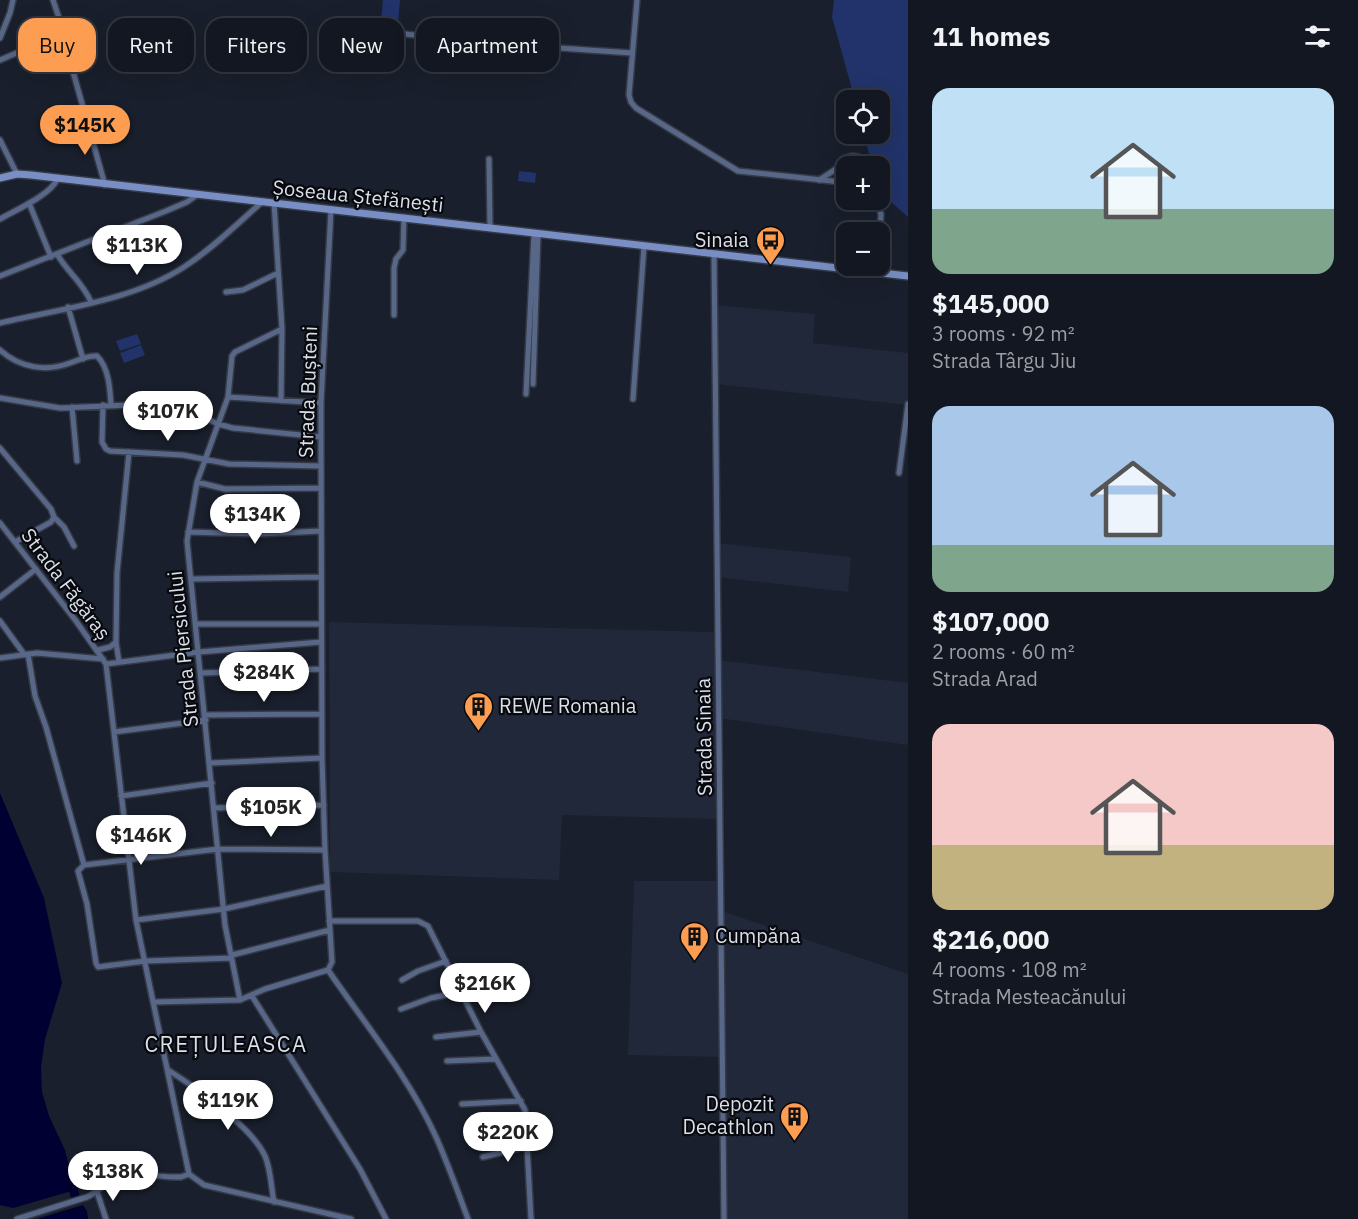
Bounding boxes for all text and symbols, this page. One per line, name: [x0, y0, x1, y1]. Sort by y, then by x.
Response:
chip: Buy: [18, 18, 96, 72]
chip: Rent: [108, 18, 194, 72]
chip: Filters: [206, 18, 307, 72]
chip: New: [319, 18, 404, 72]
chip: Apartment: [416, 18, 559, 72]
text: 11 homes: [932, 19, 1050, 53]
icon: filters: [1301, 20, 1334, 53]
map controls: [836, 90, 890, 276]
button: locate: [836, 90, 890, 144]
pin: $145K: [43, 105, 127, 156]
text: $145K: [54, 111, 116, 138]
icon: home: [1079, 127, 1187, 235]
button: +: [836, 156, 890, 210]
street label: Șoseaua Ștefănești: [271, 173, 445, 218]
button: −: [836, 222, 890, 276]
bus stop icon: Sinaia: [754, 224, 786, 266]
pin: $113K: [95, 225, 179, 276]
place label: Sinaia: [695, 226, 749, 253]
text: $113K: [106, 231, 168, 258]
text: $145,000: [932, 286, 1049, 320]
text: 3 rooms · 92 m²: [932, 320, 1075, 347]
street label: Strada Bușteni: [292, 326, 323, 458]
text: Strada Târgu Jiu: [932, 347, 1076, 374]
pin: $107K: [126, 391, 210, 442]
text: $107K: [137, 397, 199, 424]
icon: home: [1079, 445, 1187, 553]
pin: $134K: [213, 494, 297, 545]
text: $134K: [224, 500, 286, 527]
street label: Strada Făgăraș: [15, 522, 117, 645]
street label: Strada Piersicului: [161, 570, 204, 729]
text: $107,000: [932, 604, 1049, 638]
text: 2 rooms · 60 m²: [932, 638, 1075, 665]
pin: $284K: [222, 652, 306, 703]
text: $284K: [233, 658, 295, 685]
text: Strada Arad: [932, 665, 1038, 692]
street label: Strada Sinaia: [689, 678, 718, 796]
building icon: REWE Romania: [462, 690, 494, 732]
place label: REWE Romania: [499, 692, 637, 719]
icon: home: [1079, 763, 1187, 871]
pin: $105K: [229, 787, 313, 838]
text: $105K: [240, 793, 302, 820]
pin: $146K: [99, 815, 183, 866]
text: $146K: [110, 821, 172, 848]
building icon: Cumpăna: [678, 920, 710, 962]
place label: Cumpăna: [715, 922, 801, 949]
text: $216,000: [932, 922, 1049, 956]
text: 4 rooms · 108 m²: [932, 956, 1087, 983]
pin: $216K: [443, 963, 527, 1014]
text: $216K: [454, 969, 516, 996]
text: Strada Mesteacănului: [932, 983, 1126, 1010]
district label: CREȚULEASCA: [144, 1029, 308, 1058]
pin: $119K: [186, 1080, 270, 1131]
text: $119K: [197, 1086, 259, 1113]
place label: Depozit Decathlon: [682, 1090, 774, 1140]
building icon: Depozit Decathlon: [779, 1100, 811, 1142]
pin: $220K: [466, 1112, 550, 1163]
text: $220K: [477, 1118, 539, 1145]
pin: $138K: [71, 1151, 155, 1202]
text: $138K: [82, 1157, 144, 1184]

